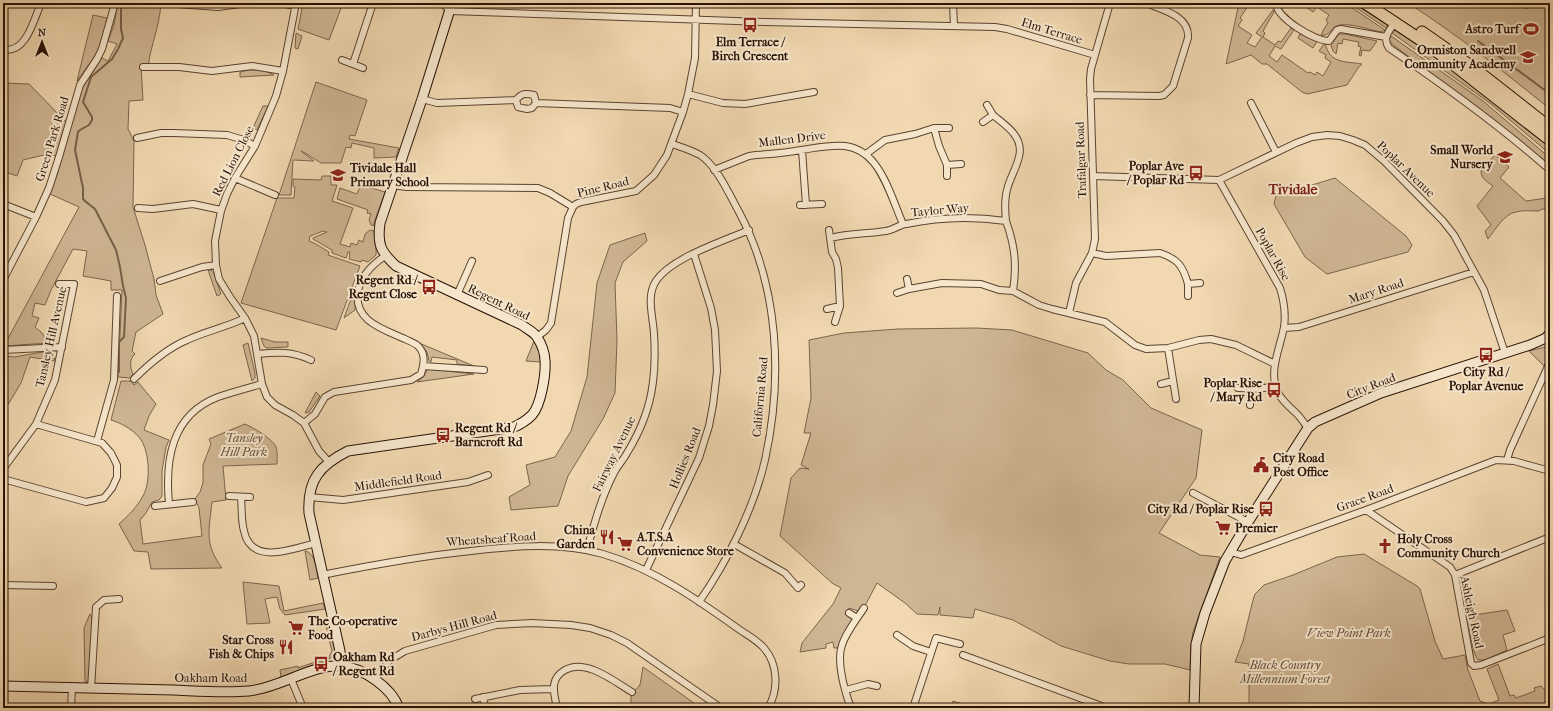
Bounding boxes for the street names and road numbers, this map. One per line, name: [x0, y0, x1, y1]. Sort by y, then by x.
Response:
street label: Elm Terrace: [1020, 15, 1084, 47]
street label: Green Park Road: [32, 94, 72, 183]
street label: Trafalgar Road: [1073, 121, 1089, 199]
street label: Red Lion Close: [209, 123, 257, 199]
street label: Mallen Drive: [757, 128, 827, 150]
street label: Poplar Avenue: [1374, 138, 1438, 200]
street label: Pine Road: [576, 174, 631, 200]
street label: Taylor Way: [910, 200, 970, 220]
street label: Poplar Rise: [1253, 225, 1293, 283]
street label: Mary Road: [1347, 275, 1406, 307]
street label: Regent Road: [466, 281, 533, 323]
street label: Tansley Hill Avenue: [33, 285, 69, 389]
street label: California Road: [750, 356, 771, 438]
street label: City Road: [1344, 370, 1398, 402]
street label: Fairway Avenue: [590, 414, 638, 494]
street label: Hollies Road: [666, 425, 704, 491]
street label: Middlefield Road: [353, 468, 443, 494]
street label: Grace Road: [1335, 481, 1396, 515]
street label: Wheatsheaf Road: [445, 529, 537, 549]
street label: Ashleigh Road: [1457, 573, 1487, 650]
street label: Darbys Hill Road: [410, 608, 499, 644]
street label: Oakham Road: [175, 671, 248, 685]

